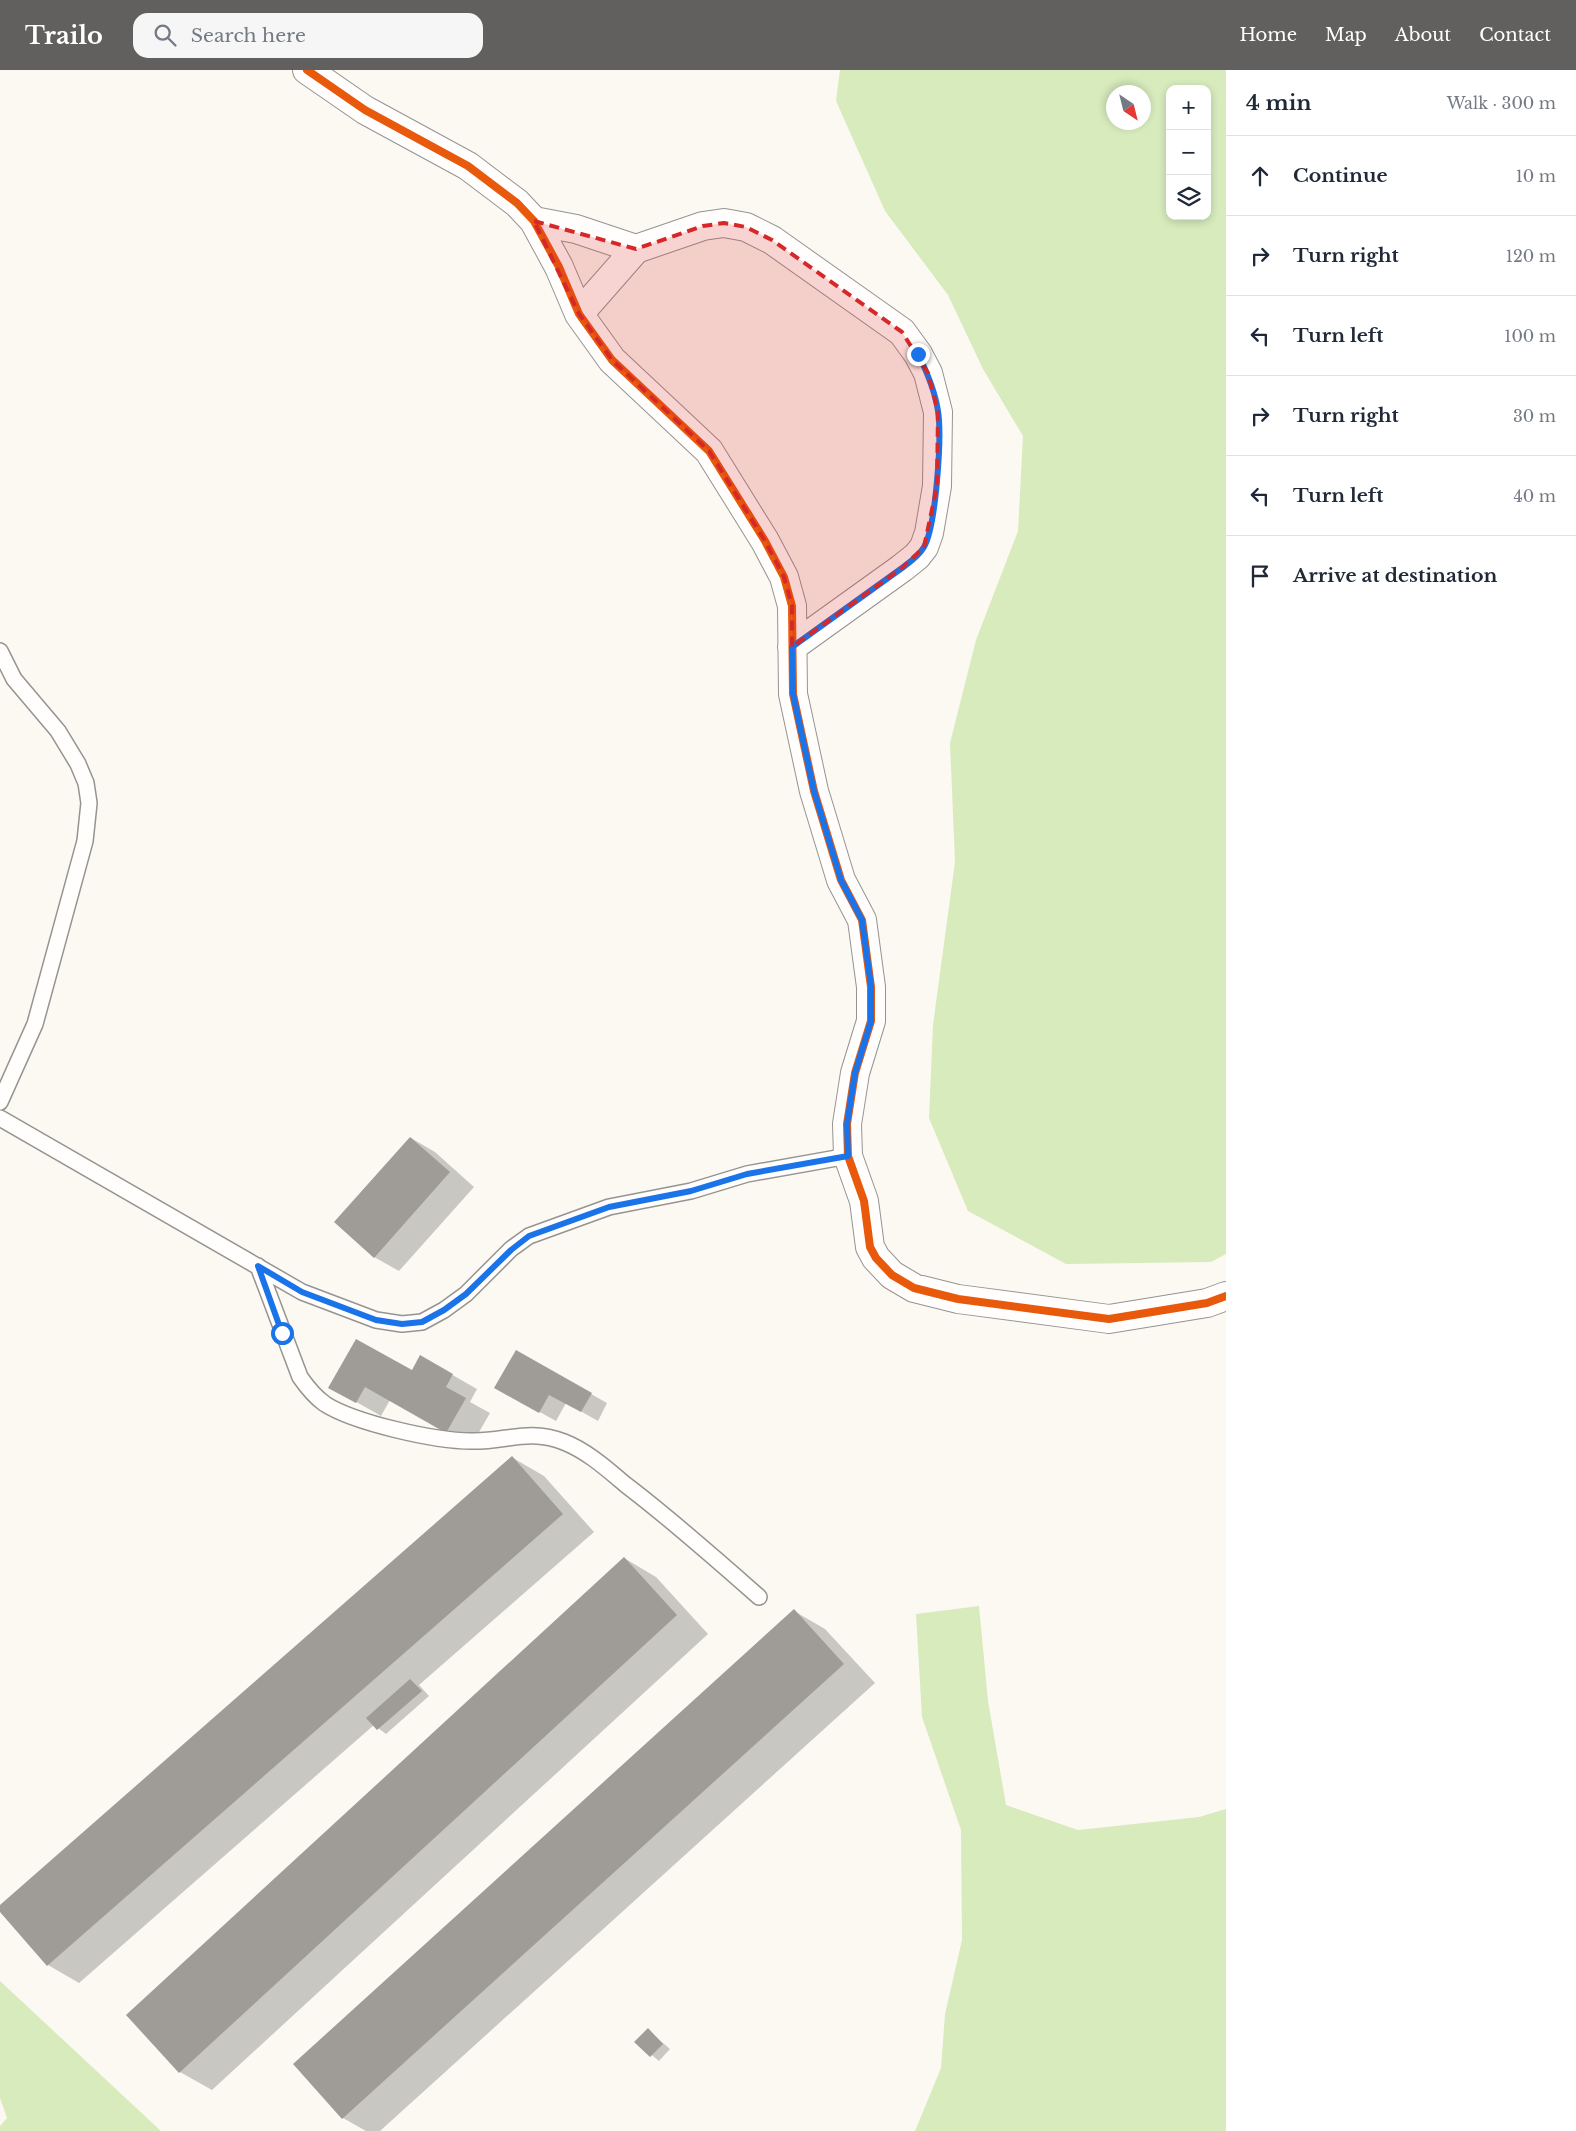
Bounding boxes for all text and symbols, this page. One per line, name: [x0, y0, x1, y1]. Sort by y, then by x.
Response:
search box: [133, 13, 483, 58]
text: Trailo: [25, 21, 103, 50]
icon: search: [151, 21, 179, 49]
text: Search here: [191, 24, 306, 47]
text: Home: [1239, 24, 1297, 46]
text: Map: [1325, 24, 1367, 46]
text: About: [1395, 24, 1451, 46]
text: Contact: [1479, 24, 1551, 46]
north arrow: [1106, 85, 1151, 130]
map controls: [1166, 85, 1211, 220]
button: +: [1166, 85, 1211, 130]
text: 4 min: [1246, 90, 1312, 116]
text: Walk · 300 m: [1447, 93, 1556, 113]
button: −: [1166, 130, 1211, 175]
icon: ahead: [1246, 162, 1274, 190]
text: Continue: [1293, 164, 1388, 187]
text: 10 m: [1516, 166, 1556, 186]
button: layers: [1166, 175, 1211, 220]
icon: right: [1246, 242, 1274, 270]
text: Turn right: [1293, 244, 1399, 267]
text: 120 m: [1506, 246, 1556, 266]
icon: left: [1246, 322, 1274, 350]
text: Turn left: [1293, 324, 1384, 347]
text: 100 m: [1504, 326, 1556, 346]
route end: [907, 343, 930, 366]
icon: right: [1246, 402, 1274, 430]
text: Turn right: [1293, 404, 1399, 427]
text: 30 m: [1513, 406, 1556, 426]
icon: left: [1246, 482, 1274, 510]
text: Turn left: [1293, 484, 1384, 507]
text: 40 m: [1513, 486, 1556, 506]
icon: arrive: [1246, 562, 1274, 590]
text: Arrive at destination: [1293, 564, 1497, 587]
route start: [271, 1322, 294, 1345]

